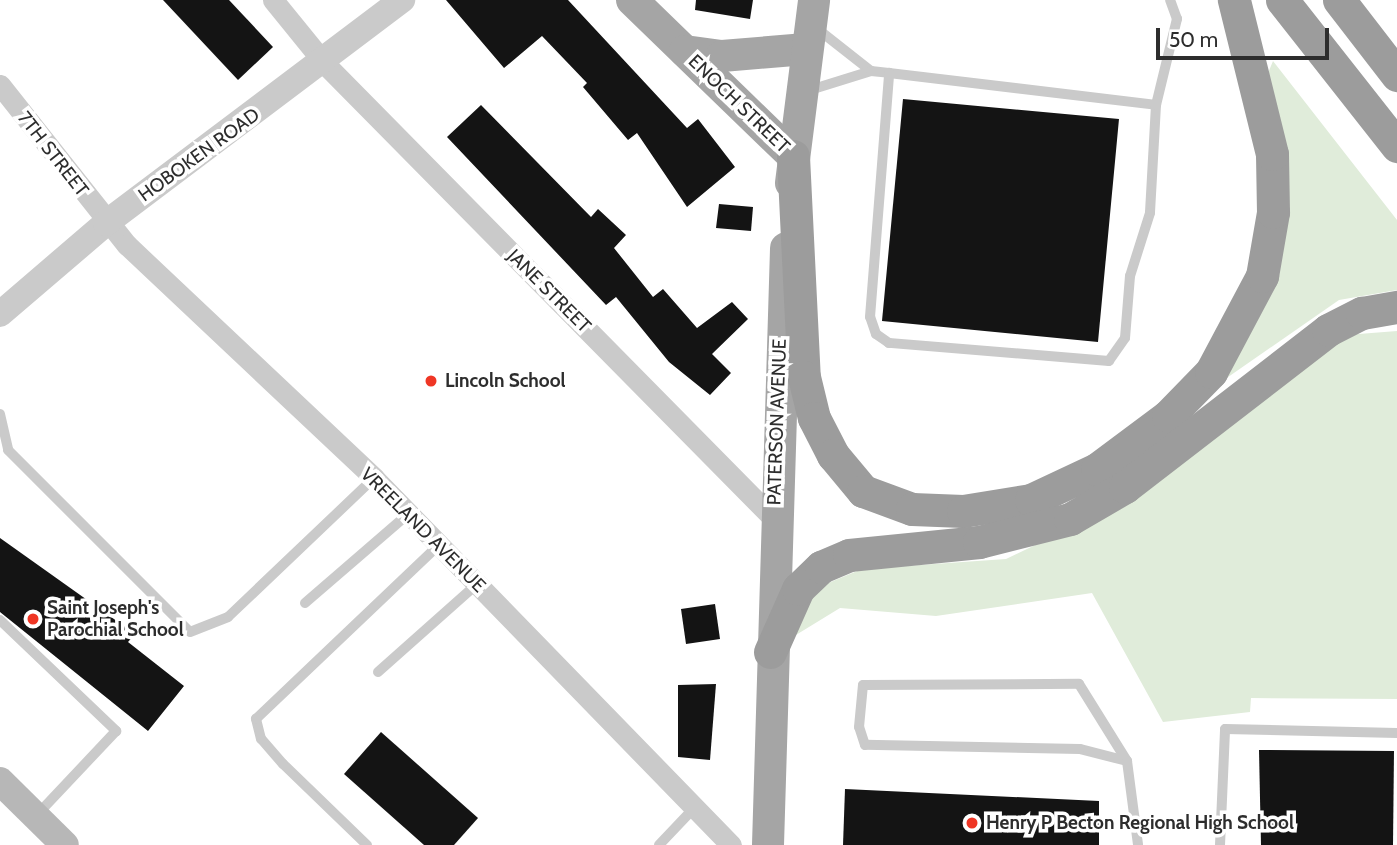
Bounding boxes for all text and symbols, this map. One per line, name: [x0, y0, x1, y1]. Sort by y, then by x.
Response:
scale bar: [1159, 14, 1332, 58]
text: 50 m: [1169, 27, 1218, 52]
street label: ENOCH STREET: [684, 50, 794, 158]
street label: HOBOKEN ROAD: [134, 103, 264, 207]
street label: 7TH STREET: [13, 107, 93, 201]
street label: JANE STREET: [503, 245, 595, 337]
street label: PATERSON AVENUE: [763, 338, 791, 506]
place label: Lincoln School: [445, 370, 565, 392]
marker: Lincoln School: [423, 373, 439, 389]
street label: VREELAND AVENUE: [356, 463, 490, 597]
place label: Saint Joseph's Parochial School: [47, 597, 184, 641]
marker: Saint Joseph's Parochial School: [25, 611, 41, 627]
place label: Henry P Becton Regional High School: [986, 812, 1294, 834]
marker: Henry P Becton Regional High School: [964, 815, 980, 831]

